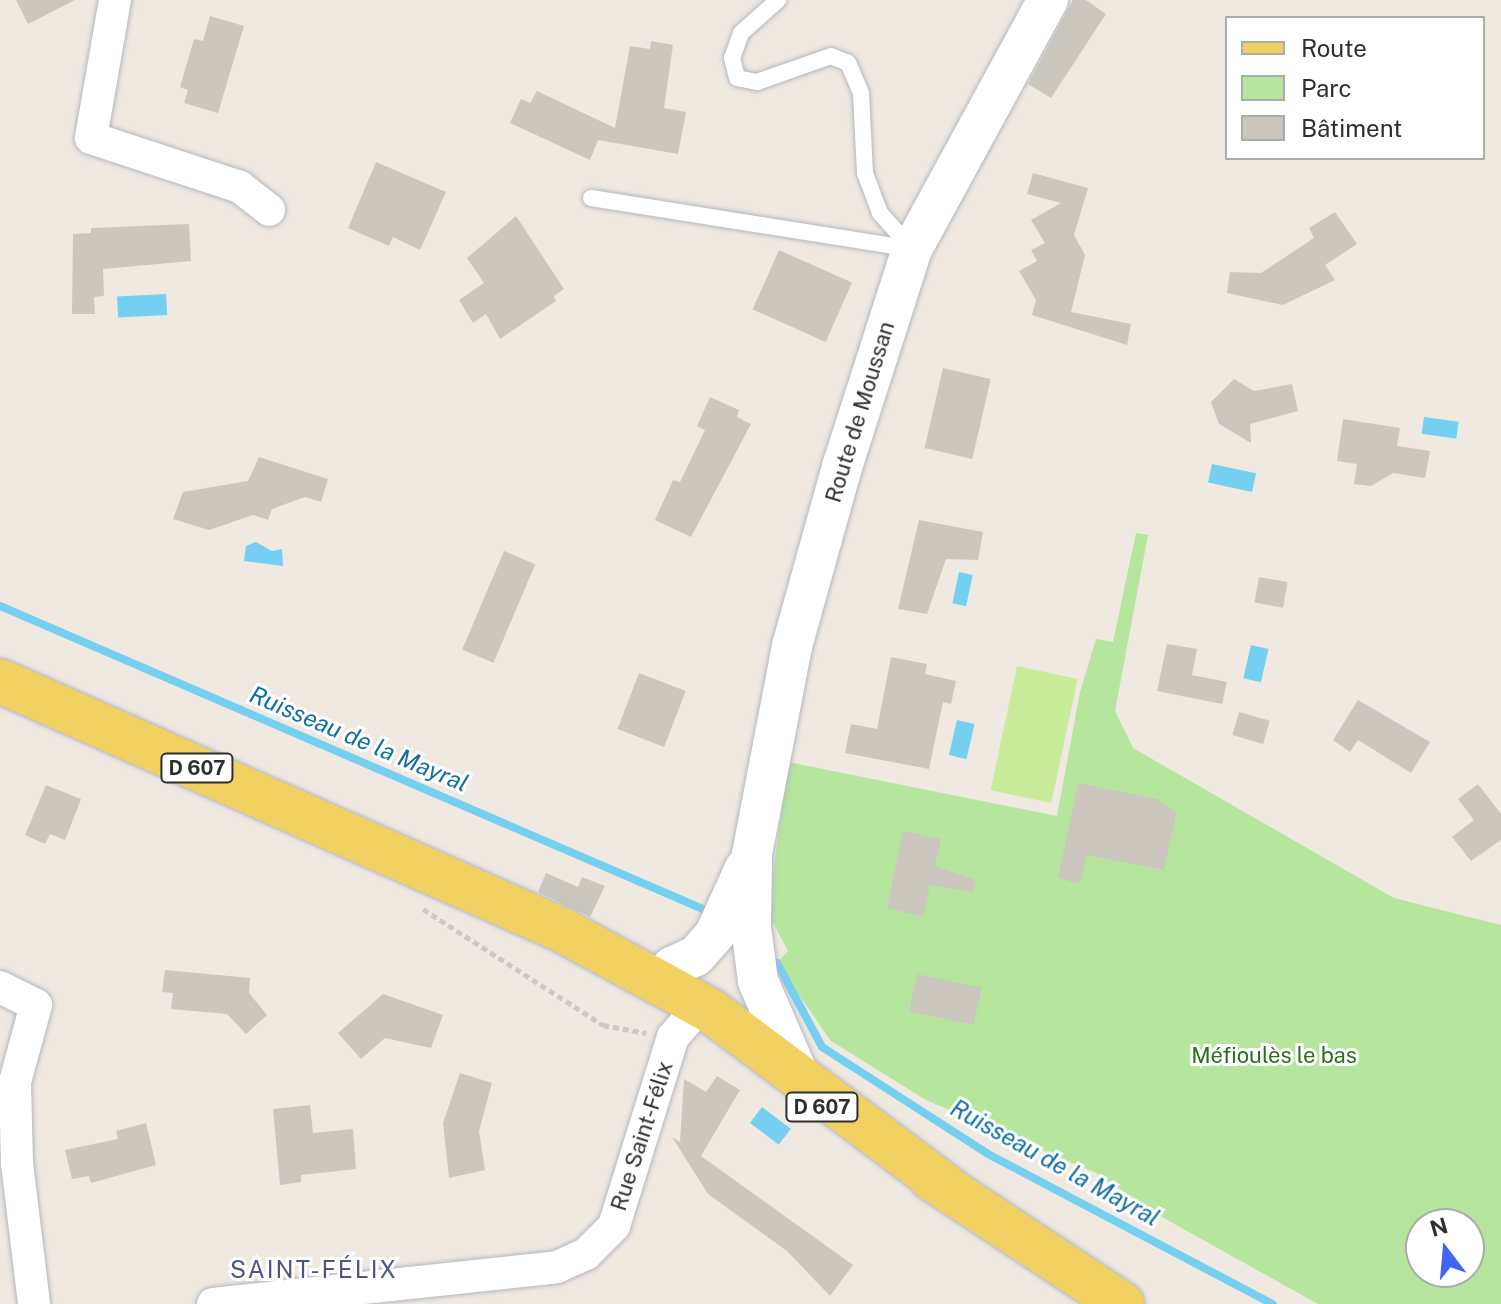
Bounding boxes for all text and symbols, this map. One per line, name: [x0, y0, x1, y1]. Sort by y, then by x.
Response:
legend: [1225, 16, 1485, 160]
text: Route: [1301, 34, 1367, 62]
text: Parc: [1301, 74, 1352, 102]
text: Bâtiment: [1301, 114, 1402, 142]
street label: Route de Moussan: [820, 318, 900, 506]
water label: Ruisseau de la Mayral: [245, 680, 473, 798]
road number: D 607: [159, 752, 235, 784]
park label: Méfioulès le bas: [1191, 1043, 1357, 1069]
street label: Rue Saint-Félix: [605, 1058, 679, 1214]
road number: D 607: [784, 1091, 860, 1123]
water label: Ruisseau de la Mayral: [945, 1093, 1165, 1233]
north arrow: [1405, 1208, 1485, 1288]
text: N: [1427, 1212, 1451, 1242]
district label: SAINT-FÉLIX: [230, 1256, 398, 1284]

